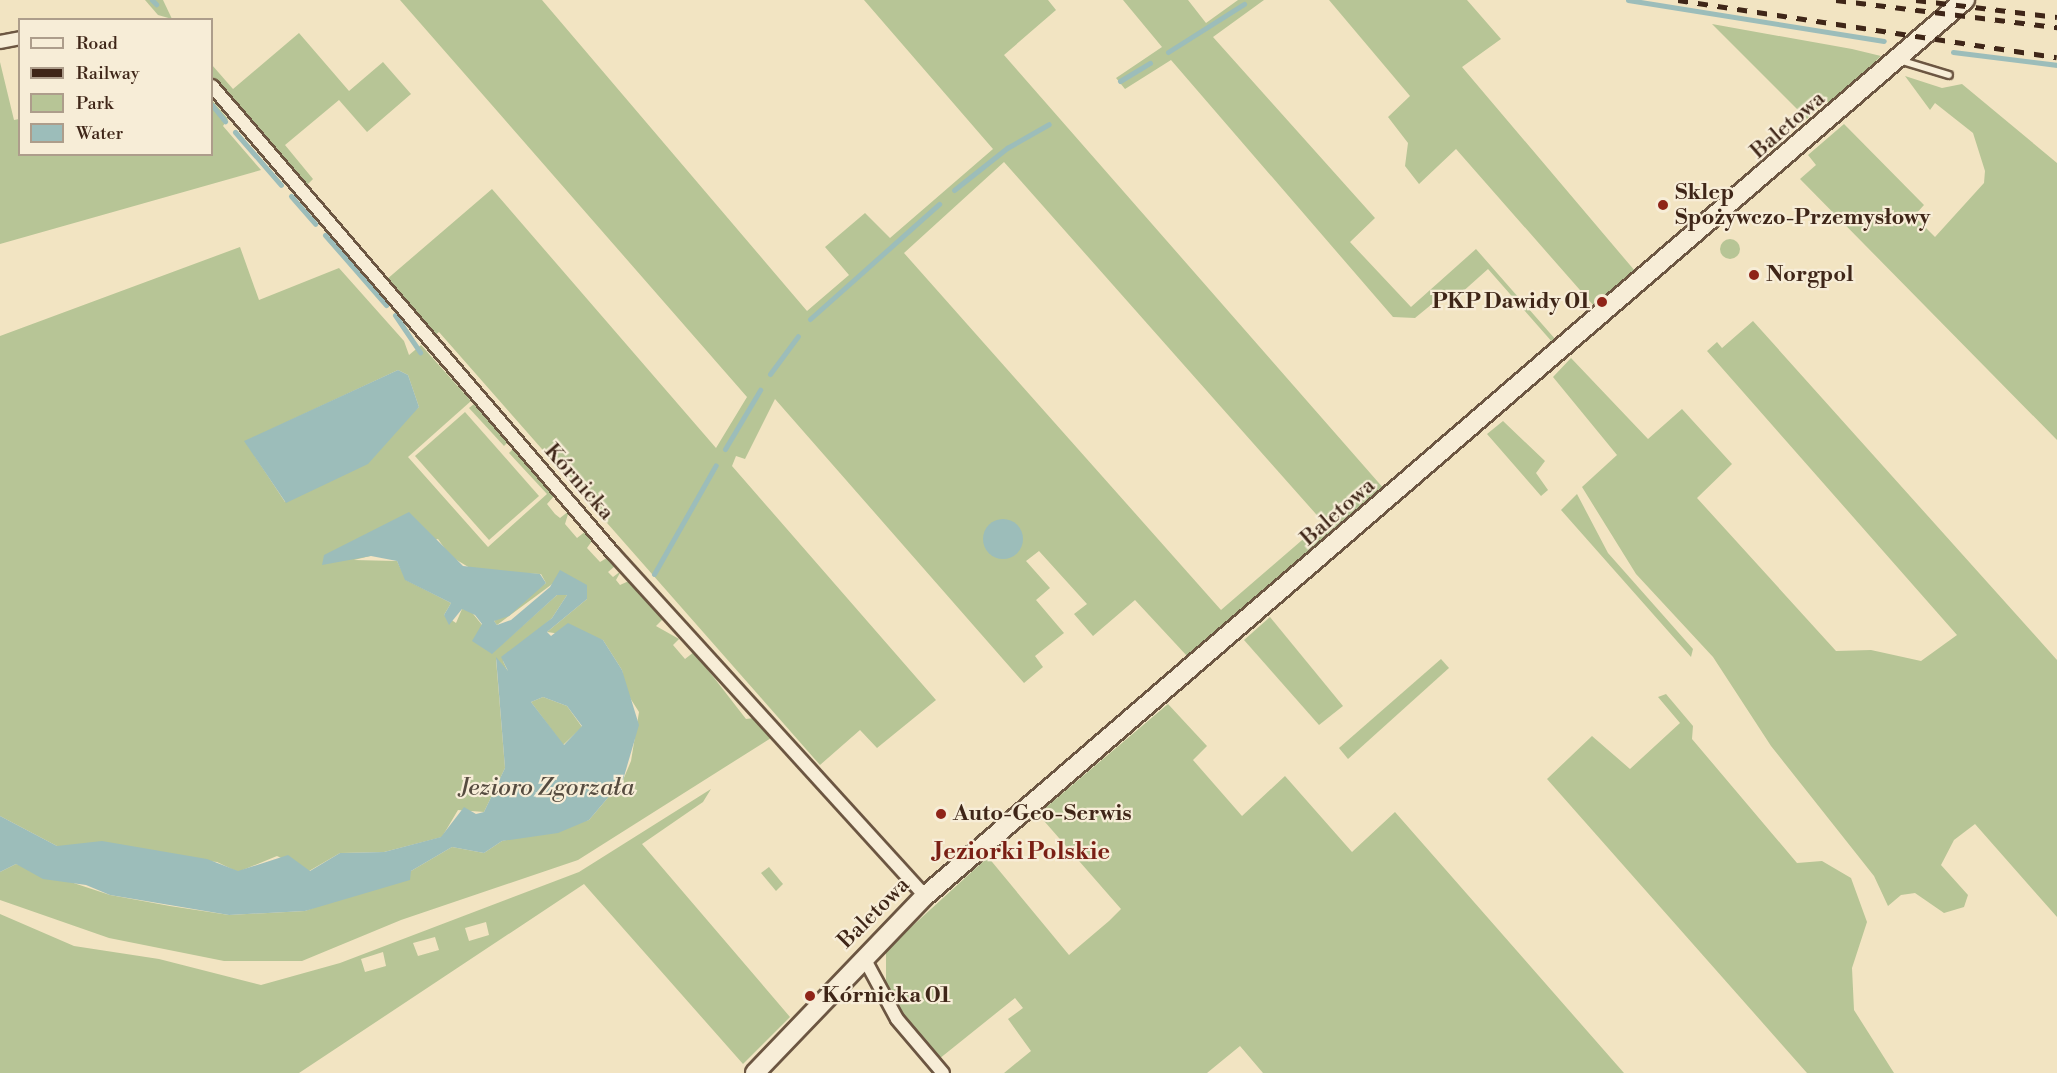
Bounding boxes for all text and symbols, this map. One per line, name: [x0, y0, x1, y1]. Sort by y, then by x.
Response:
legend: [18, 18, 213, 156]
text: Road: [76, 32, 118, 55]
text: Railway: [76, 62, 139, 85]
street label: Baletowa: [1745, 85, 1831, 165]
text: Park: [76, 92, 113, 115]
text: Water: [76, 122, 123, 145]
place label: Sklep Spożywczo-Przemysłowy: [1675, 179, 1930, 230]
marker: Sklep Spożywczo-Przemysłowy: [1656, 198, 1670, 212]
place label: Norgpol: [1766, 262, 1853, 288]
marker: Norgpol: [1747, 268, 1761, 282]
place label: PKP Dawidy 01: [1432, 289, 1590, 315]
marker: PKP Dawidy 01: [1595, 295, 1609, 309]
street label: Kórnicka: [539, 438, 619, 526]
street label: Baletowa: [1295, 472, 1381, 552]
water label: Jezioro Zgorzała: [460, 775, 634, 803]
place label: Auto-Geo-Serwis: [953, 801, 1132, 827]
marker: Auto-Geo-Serwis: [934, 807, 948, 821]
district label: Jeziorki Polskie: [934, 839, 1110, 867]
street label: Baletowa: [833, 872, 915, 954]
place label: Kórnicka 01: [822, 983, 951, 1009]
marker: Kórnicka 01: [803, 989, 817, 1003]

